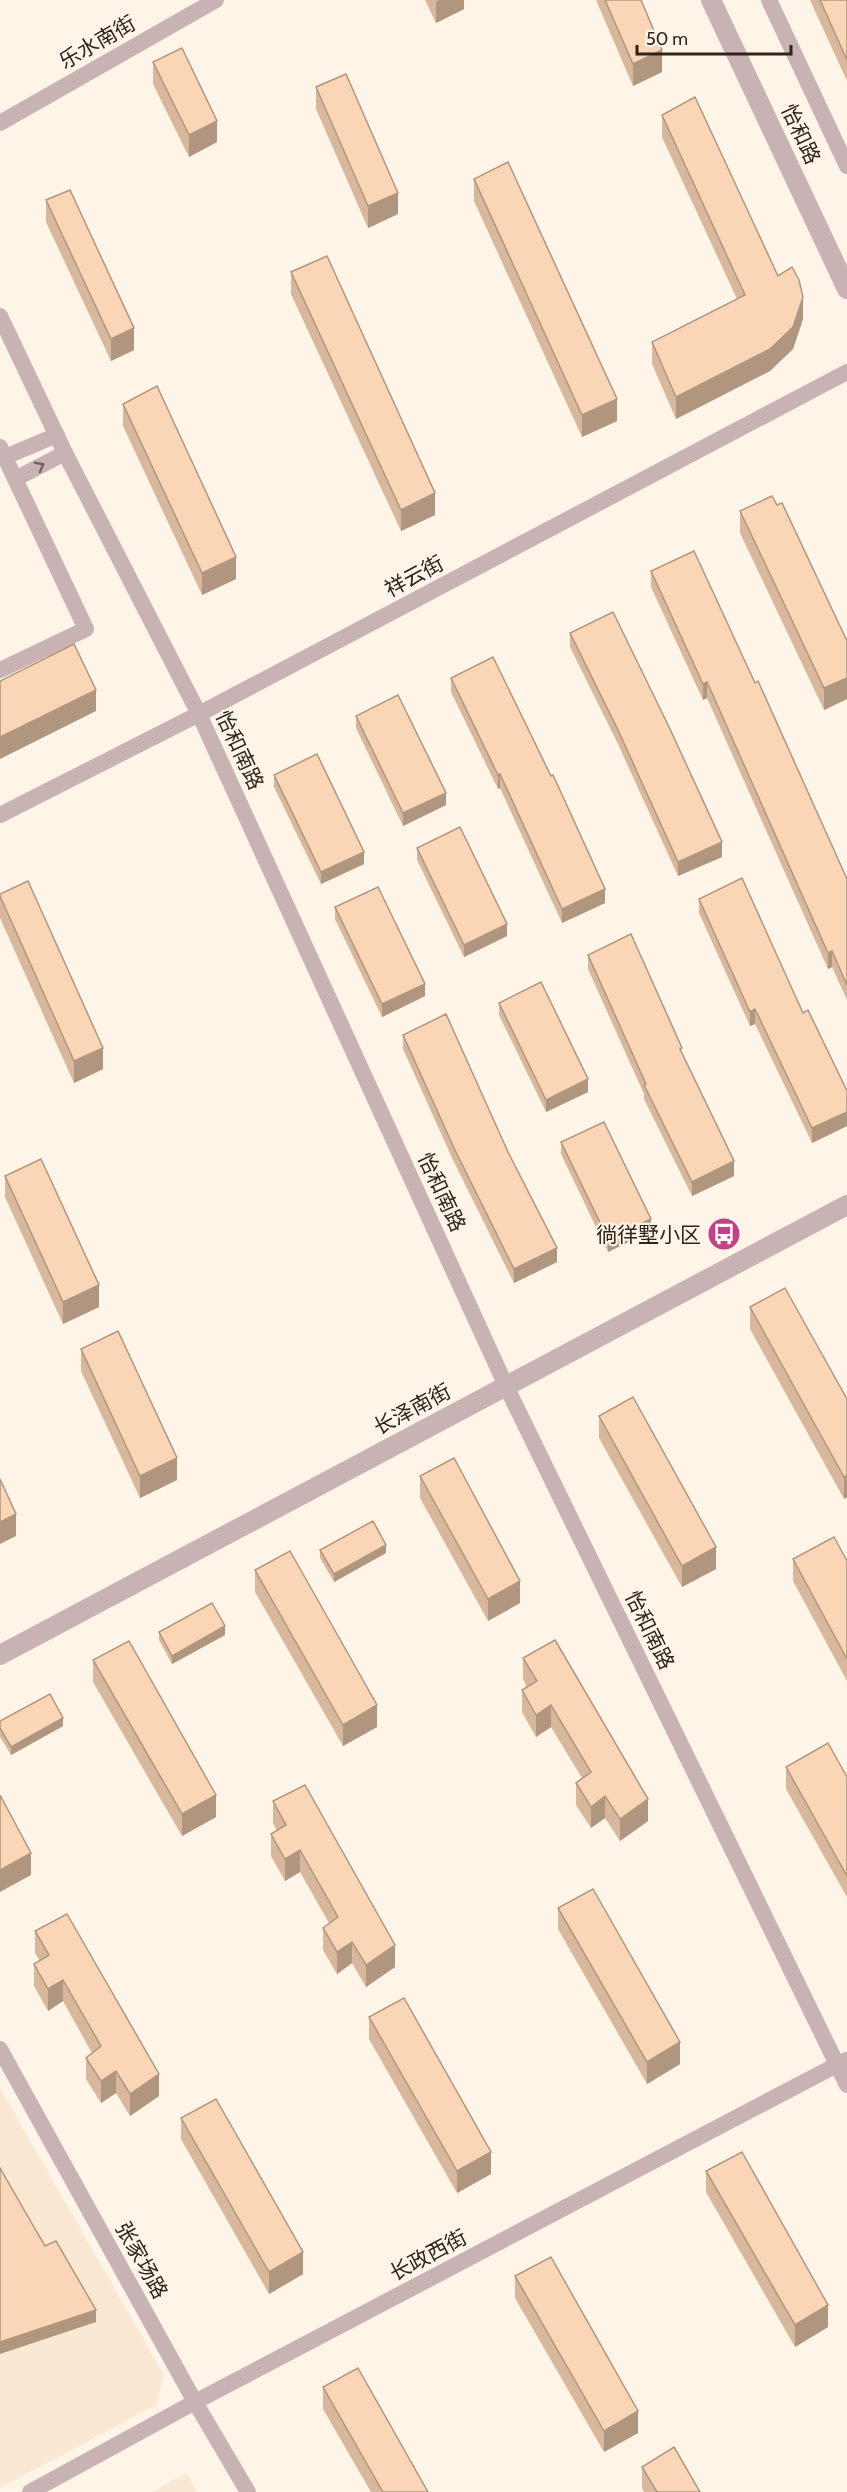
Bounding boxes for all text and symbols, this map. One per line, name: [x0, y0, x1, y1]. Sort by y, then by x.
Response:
street label: 乐水南街: [54, 10, 140, 74]
scale bar: [637, 18, 792, 56]
text: 50 m: [646, 28, 688, 50]
street label: 怡和路: [776, 100, 826, 168]
one-way arrow: [34, 462, 44, 473]
street label: 祥云街: [380, 550, 448, 602]
street label: 怡和南路: [211, 707, 269, 793]
street label: 怡和南路: [413, 1149, 471, 1235]
bus stop icon: 徜徉墅小区: [706, 1216, 742, 1252]
place label: 徜徉墅小区: [596, 1222, 701, 1247]
street label: 长泽南街: [369, 1378, 455, 1440]
street label: 怡和南路: [620, 1587, 680, 1673]
street label: 张家场路: [111, 2217, 173, 2303]
street label: 长政西街: [385, 2224, 471, 2286]

